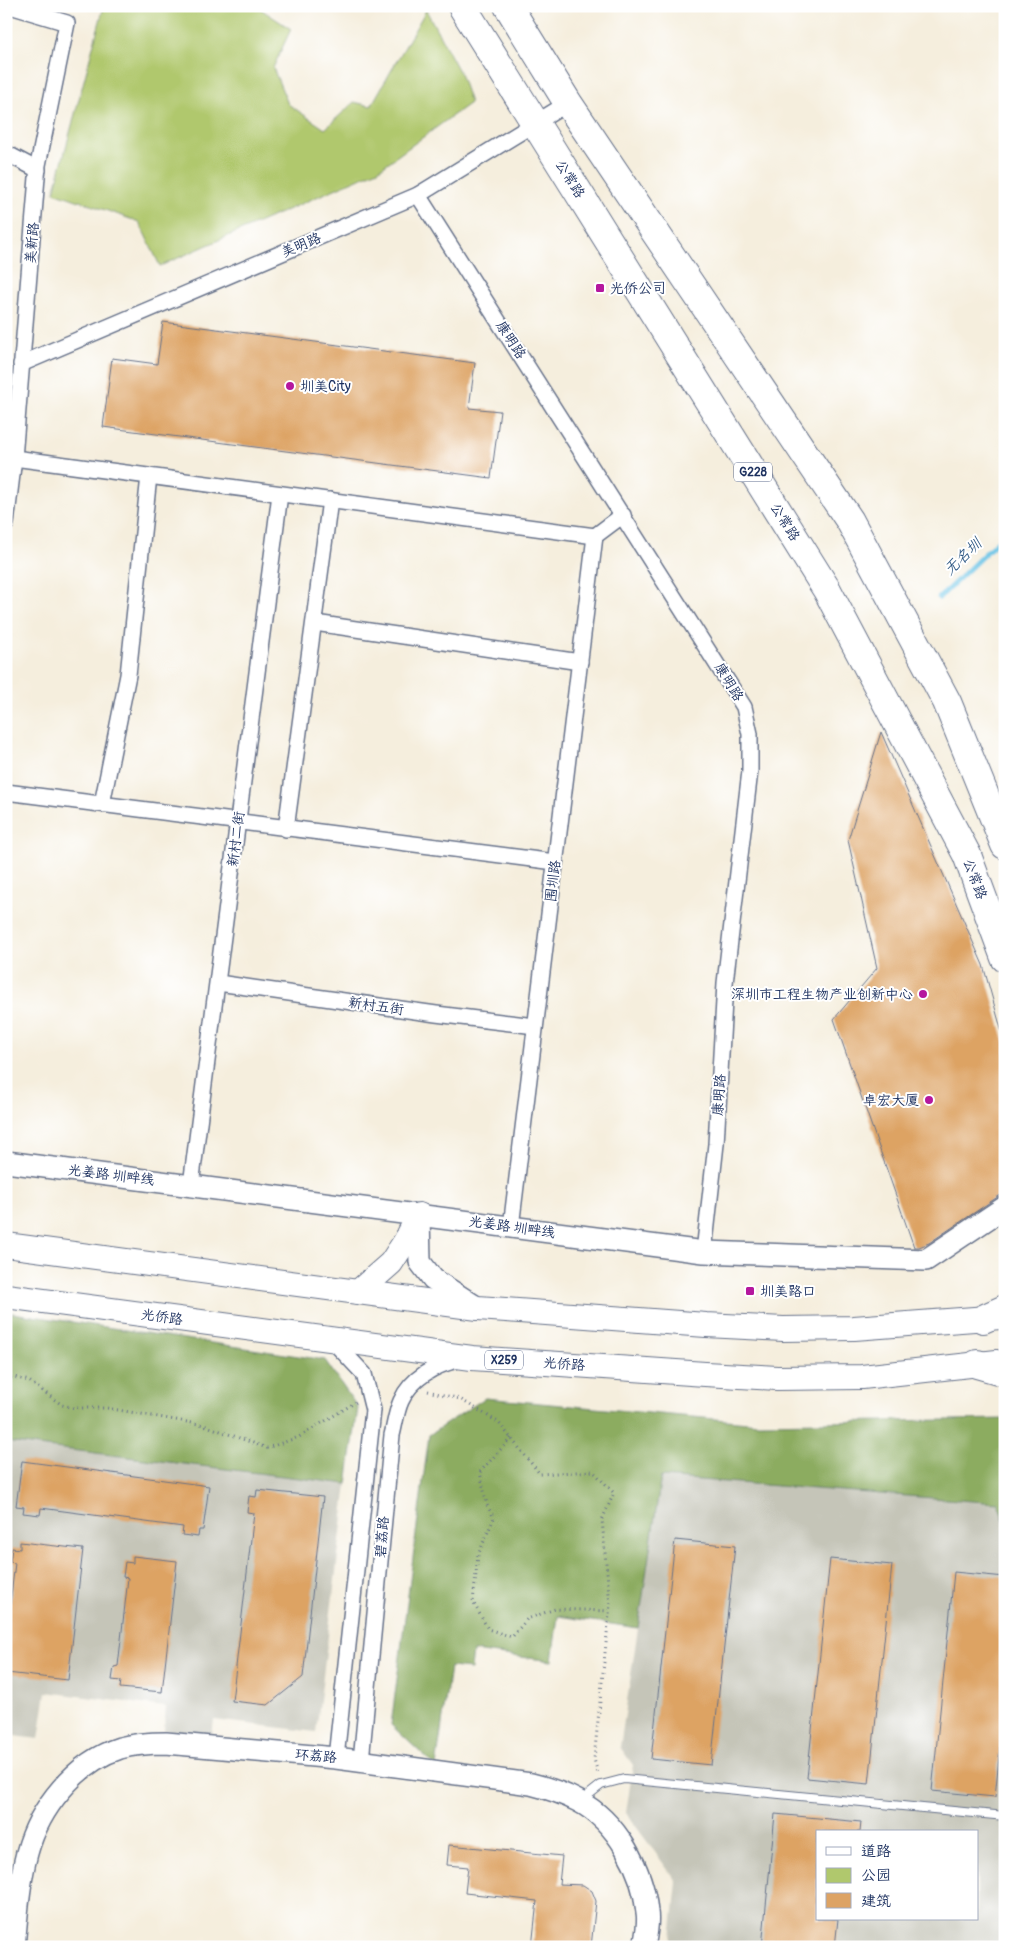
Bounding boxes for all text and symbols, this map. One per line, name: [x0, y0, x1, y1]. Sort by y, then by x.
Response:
street label: 公常路: [552, 157, 588, 201]
street label: 美新路: [22, 221, 42, 265]
street label: 美明路: [278, 229, 324, 261]
place label: 光侨公司: [610, 280, 666, 297]
marker: 光侨公司: [594, 282, 606, 294]
street label: 康明路: [492, 318, 530, 362]
place label: 圳美City: [300, 378, 351, 395]
marker: 圳美City: [284, 380, 296, 392]
road number: G228: [734, 462, 772, 482]
street label: 公常路: [767, 500, 803, 544]
water label: 无名圳: [940, 533, 987, 579]
street label: 康明路: [711, 660, 747, 704]
street label: 新村二街: [224, 810, 248, 868]
street label: 公常路: [960, 856, 990, 902]
street label: 围圳路: [542, 859, 564, 903]
place label: 深圳市工程生物产业创新中心: [731, 986, 913, 1003]
marker: 深圳市工程生物产业创新中心: [917, 988, 929, 1000]
street label: 新村五街: [347, 994, 405, 1018]
street label: 康明路: [709, 1073, 729, 1117]
place label: 卓宏大厦: [863, 1092, 919, 1109]
marker: 卓宏大厦: [923, 1094, 935, 1106]
street label: 光姜路 圳畔线: [67, 1161, 155, 1189]
street label: 光姜路 圳畔线: [468, 1213, 556, 1241]
place label: 圳美路口: [760, 1283, 816, 1300]
marker: 圳美路口: [744, 1285, 756, 1297]
street label: 光侨路: [140, 1306, 184, 1328]
road number: X259: [485, 1350, 523, 1370]
street label: 光侨路: [542, 1354, 586, 1374]
street label: 碧荔路: [372, 1515, 392, 1559]
street label: 环荔路: [294, 1746, 338, 1766]
legend: [816, 1830, 978, 1920]
text: 道路: [861, 1842, 891, 1861]
text: 公园: [861, 1866, 891, 1885]
text: 建筑: [861, 1892, 891, 1911]

